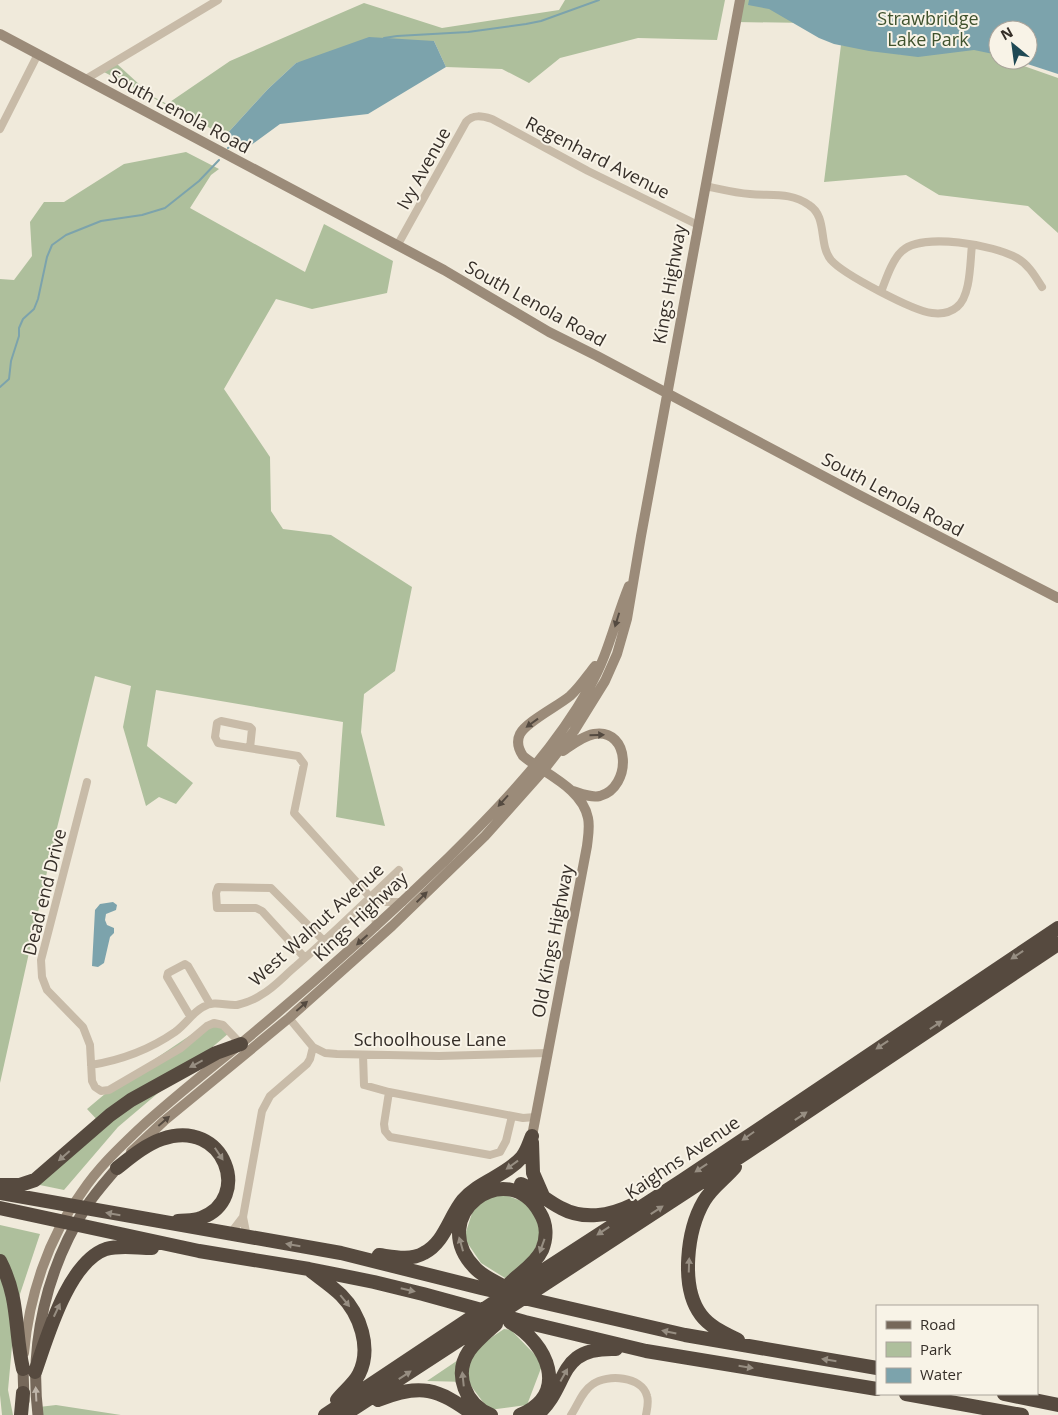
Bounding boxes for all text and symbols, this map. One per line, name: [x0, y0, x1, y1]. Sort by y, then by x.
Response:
park label: Strawbridge Lake Park: [877, 6, 979, 51]
north arrow: [988, 20, 1038, 70]
text: N: [997, 22, 1016, 44]
street label: South Lenola Road: [105, 63, 255, 159]
street label: Regenhard Avenue: [522, 110, 674, 204]
street label: Ivy Avenue: [391, 123, 455, 213]
street label: Kings Highway: [647, 221, 692, 346]
street label: South Lenola Road: [461, 254, 611, 352]
street label: South Lenola Road: [818, 446, 968, 542]
one-way arrow: [613, 612, 621, 627]
one-way arrow: [525, 718, 539, 728]
one-way arrow: [589, 731, 605, 739]
one-way arrow: [497, 795, 508, 808]
street label: Dead end Drive: [17, 826, 71, 958]
street label: West Walnut Avenue: [244, 857, 388, 991]
street label: Old Kings Highway: [525, 861, 579, 1020]
street label: Kings Highway: [307, 865, 413, 966]
one-way arrow: [416, 891, 428, 903]
one-way arrow: [356, 934, 368, 946]
one-way arrow: [1011, 950, 1024, 960]
one-way arrow: [296, 1001, 308, 1012]
one-way arrow: [929, 1021, 942, 1030]
street label: Schoolhouse Lane: [354, 1027, 506, 1051]
one-way arrow: [876, 1040, 889, 1050]
one-way arrow: [189, 1060, 204, 1068]
street label: Kaighns Avenue: [620, 1110, 744, 1204]
one-way arrow: [794, 1111, 807, 1121]
one-way arrow: [157, 1115, 169, 1127]
one-way arrow: [741, 1131, 754, 1141]
one-way arrow: [215, 1147, 224, 1161]
one-way arrow: [58, 1150, 70, 1162]
one-way arrow: [505, 1160, 519, 1170]
one-way arrow: [694, 1163, 708, 1173]
one-way arrow: [651, 1205, 664, 1214]
one-way arrow: [105, 1210, 121, 1218]
one-way arrow: [597, 1227, 610, 1236]
one-way arrow: [457, 1237, 465, 1252]
one-way arrow: [538, 1239, 546, 1254]
one-way arrow: [284, 1240, 300, 1248]
one-way arrow: [685, 1257, 693, 1273]
one-way arrow: [400, 1286, 415, 1294]
one-way arrow: [340, 1294, 351, 1307]
one-way arrow: [54, 1303, 62, 1317]
legend: [876, 1305, 1038, 1395]
text: Road: [920, 1314, 956, 1334]
one-way arrow: [661, 1328, 676, 1336]
text: Park: [920, 1339, 951, 1359]
one-way arrow: [820, 1356, 836, 1364]
one-way arrow: [738, 1364, 754, 1372]
text: Water: [920, 1364, 962, 1384]
one-way arrow: [559, 1368, 568, 1382]
one-way arrow: [398, 1371, 412, 1380]
one-way arrow: [459, 1371, 467, 1387]
one-way arrow: [32, 1385, 40, 1401]

